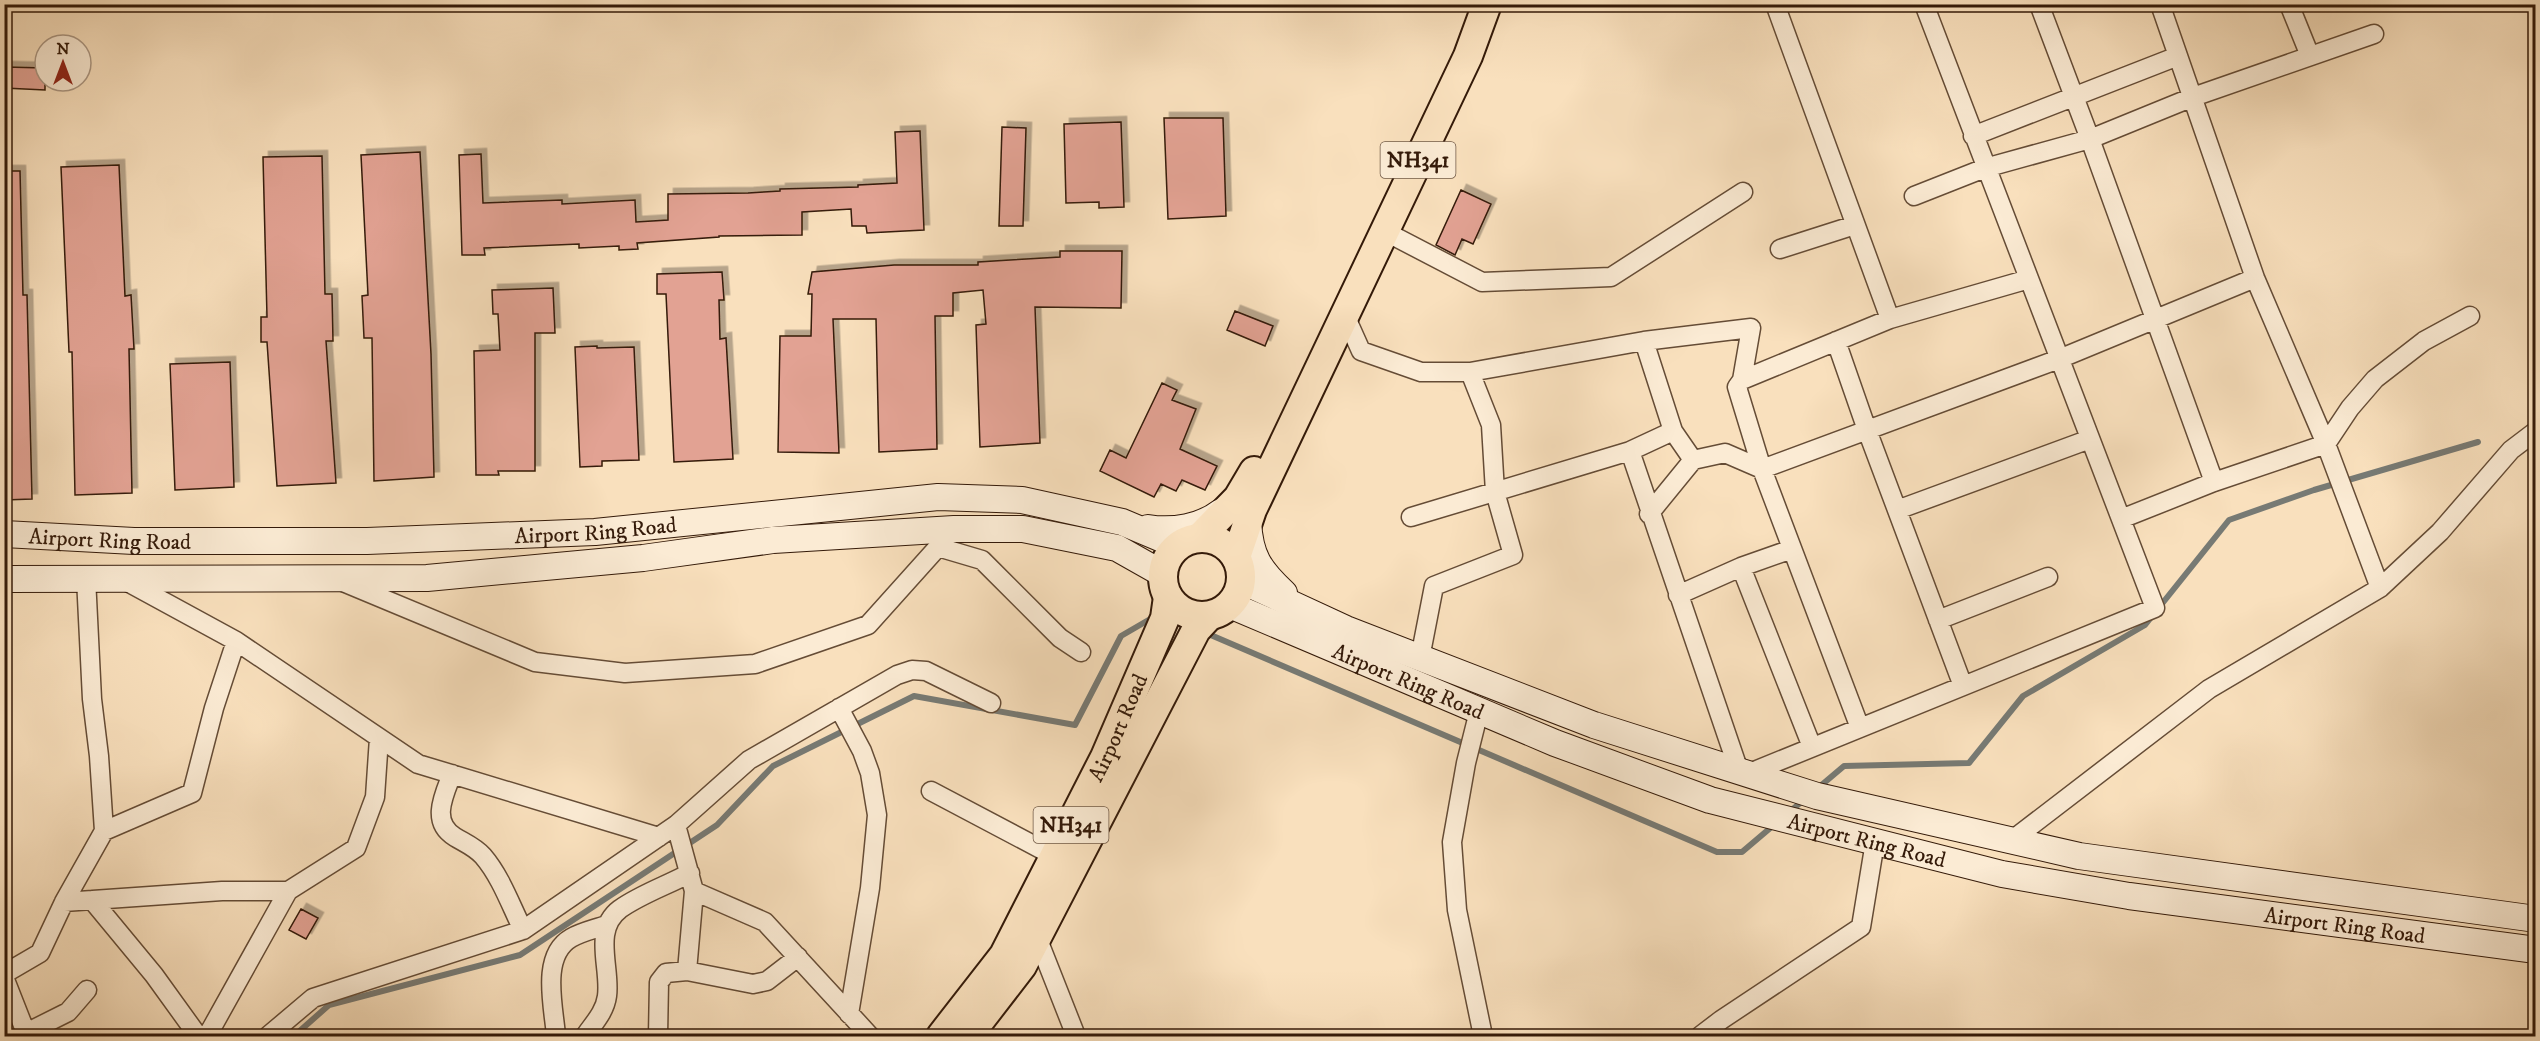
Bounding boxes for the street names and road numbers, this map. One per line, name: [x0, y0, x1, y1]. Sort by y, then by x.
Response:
road number: NH341: [1380, 142, 1456, 178]
street label: Airport Ring Road: [514, 512, 678, 550]
street label: Airport Ring Road: [28, 523, 191, 556]
street label: Airport Ring Road: [1328, 638, 1488, 726]
street label: Airport Road: [1083, 670, 1154, 786]
road number: NH341: [1034, 807, 1108, 843]
street label: Airport Ring Road: [1784, 808, 1948, 874]
street label: Airport Ring Road: [2262, 902, 2427, 950]

